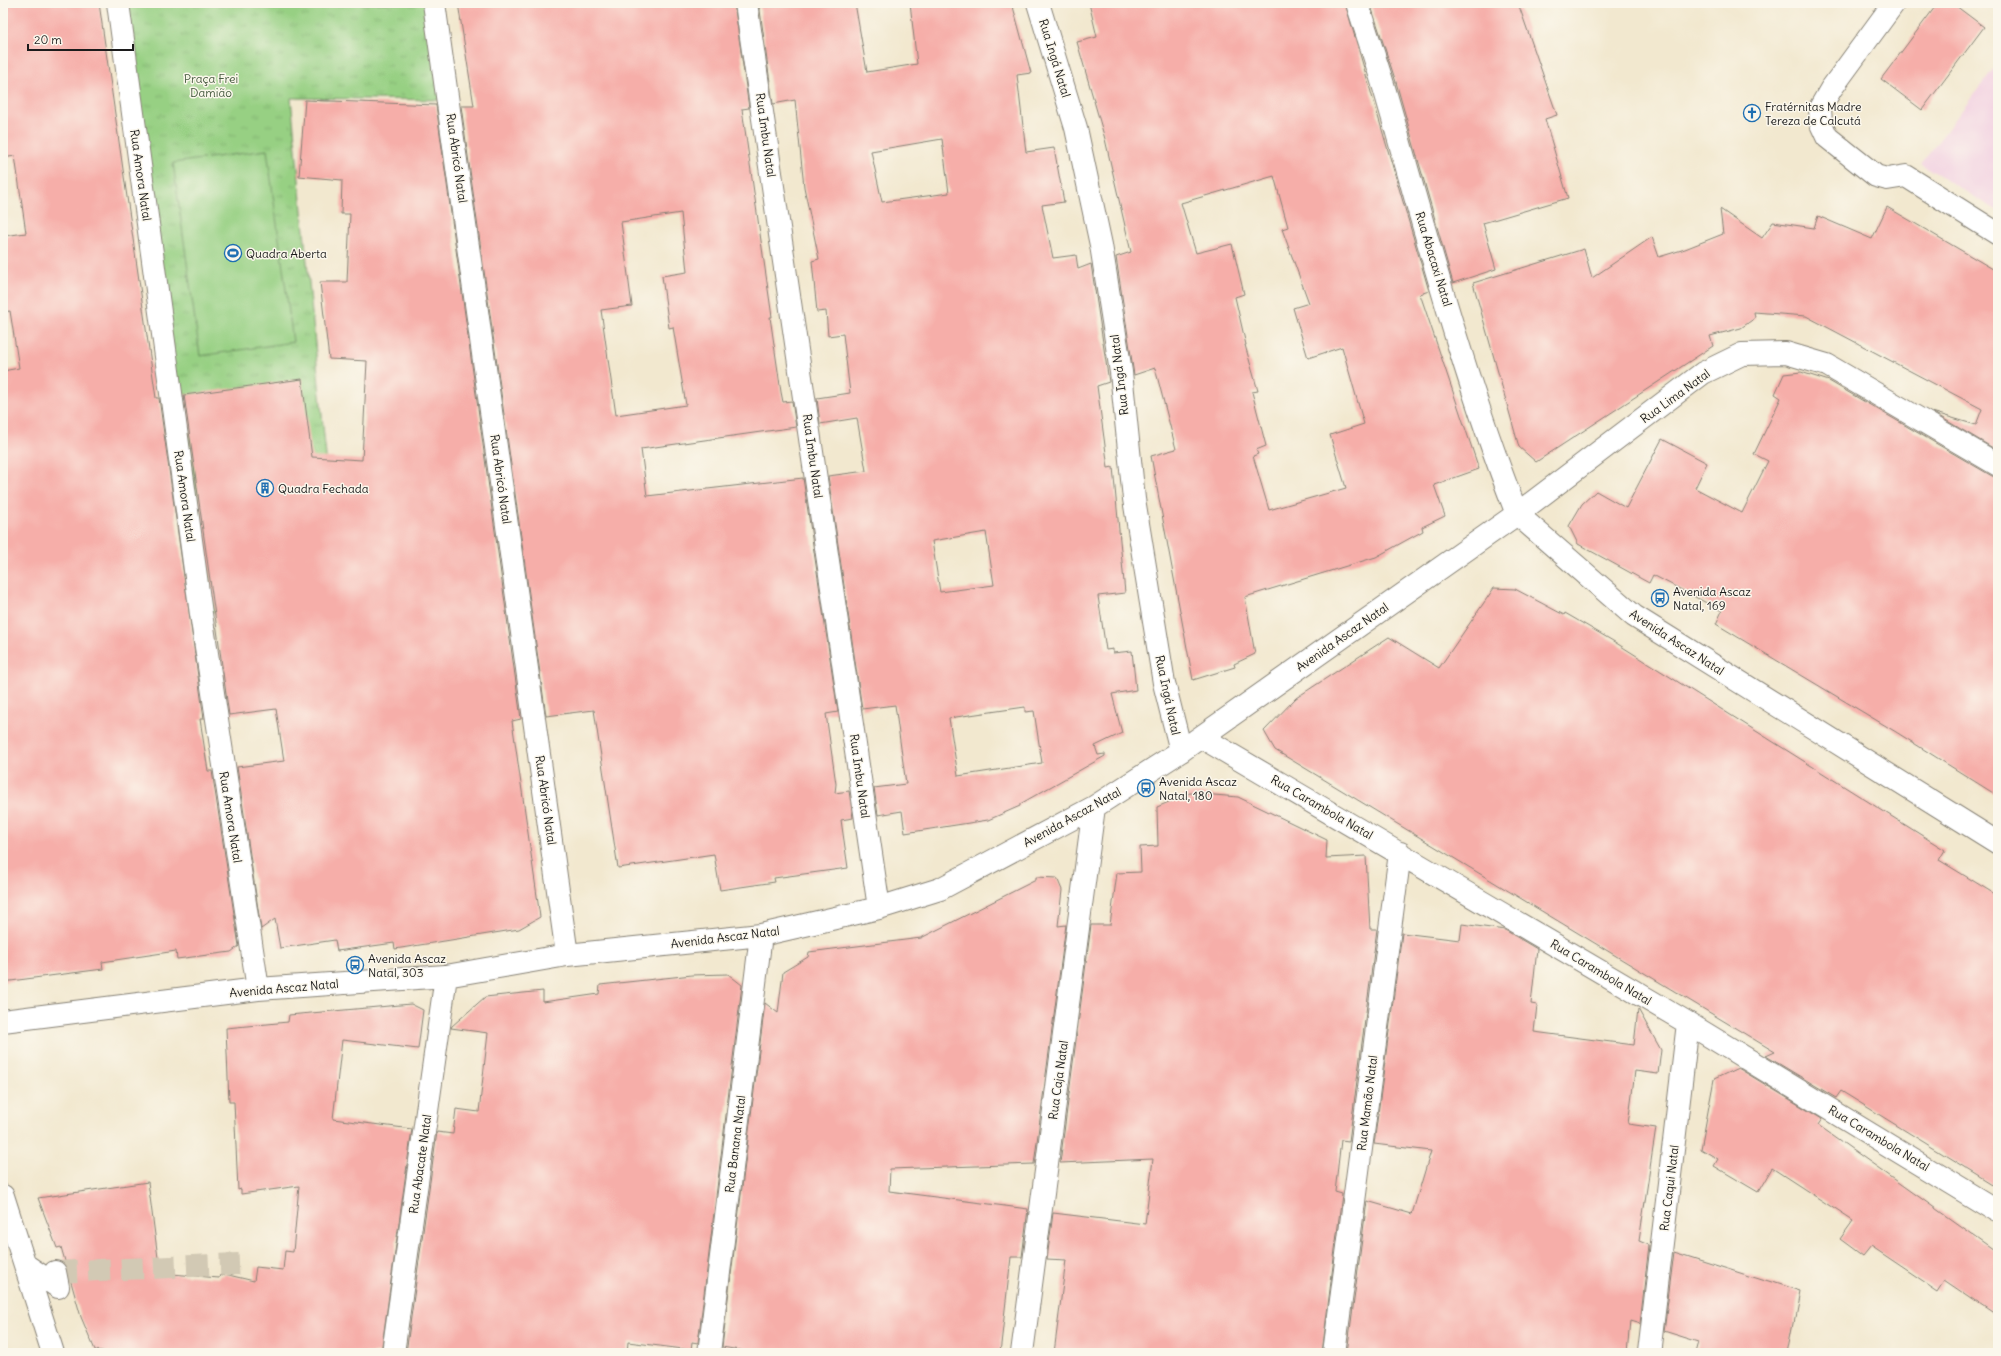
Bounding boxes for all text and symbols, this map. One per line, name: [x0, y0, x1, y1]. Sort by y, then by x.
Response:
street label: Rua Ingá Natal: [1036, 17, 1074, 99]
scale bar: [28, 26, 133, 52]
text: 20 m: [34, 32, 62, 47]
park label: Praça Frei Damião: [184, 71, 238, 100]
street label: Rua Imbu Natal: [753, 92, 779, 178]
place label: Fratérnitas Madre Tereza de Calcutá: [1765, 99, 1862, 128]
church icon: Fratérnitas Madre Tereza de Calcutá: [1742, 103, 1762, 123]
street label: Rua Abricó Natal: [443, 112, 471, 204]
street label: Rua Amora Natal: [127, 128, 155, 222]
street label: Rua Abacaxi Natal: [1412, 210, 1456, 308]
sports icon: Quadra Aberta: [223, 243, 243, 263]
place label: Quadra Aberta: [246, 246, 327, 261]
street label: Rua Ingá Natal: [1107, 334, 1131, 416]
street label: Rua Lima Natal: [1637, 366, 1713, 426]
street label: Rua Imbu Natal: [800, 413, 826, 499]
street label: Rua Abricó Natal: [487, 433, 515, 525]
street label: Rua Amora Natal: [171, 449, 199, 543]
building icon: Quadra Fechada: [255, 478, 275, 498]
place label: Quadra Fechada: [278, 481, 369, 496]
place label: Avenida Ascaz Natal, 169: [1673, 584, 1751, 613]
bus stop icon: Avenida Ascaz Natal, 169: [1650, 588, 1670, 608]
street label: Avenida Ascaz Natal: [1293, 599, 1391, 675]
street label: Avenida Ascaz Natal: [1627, 606, 1727, 678]
street label: Rua Ingá Natal: [1152, 654, 1184, 736]
street label: Rua Imbu Natal: [847, 733, 873, 819]
street label: Rua Abricó Natal: [532, 754, 560, 846]
street label: Rua Amora Natal: [216, 770, 246, 864]
street label: Rua Carambola Natal: [1268, 772, 1376, 842]
place label: Avenida Ascaz Natal, 180: [1159, 774, 1237, 803]
bus stop icon: Avenida Ascaz Natal, 180: [1136, 778, 1156, 798]
street label: Avenida Ascaz Natal: [1020, 784, 1124, 850]
street label: Avenida Ascaz Natal: [670, 923, 780, 951]
street label: Rua Carambola Natal: [1548, 936, 1654, 1008]
place label: Avenida Ascaz Natal, 303: [368, 951, 446, 980]
bus stop icon: Avenida Ascaz Natal, 303: [345, 955, 365, 975]
street label: Avenida Ascaz Natal: [229, 976, 339, 1000]
street label: Rua Caja Natal: [1045, 1039, 1071, 1121]
street label: Rua Mamão Natal: [1354, 1054, 1380, 1152]
street label: Rua Banana Natal: [722, 1094, 748, 1194]
street label: Rua Carambola Natal: [1826, 1102, 1932, 1174]
street label: Rua Abacate Natal: [406, 1113, 434, 1215]
street label: Rua Caqui Natal: [1656, 1144, 1682, 1232]

